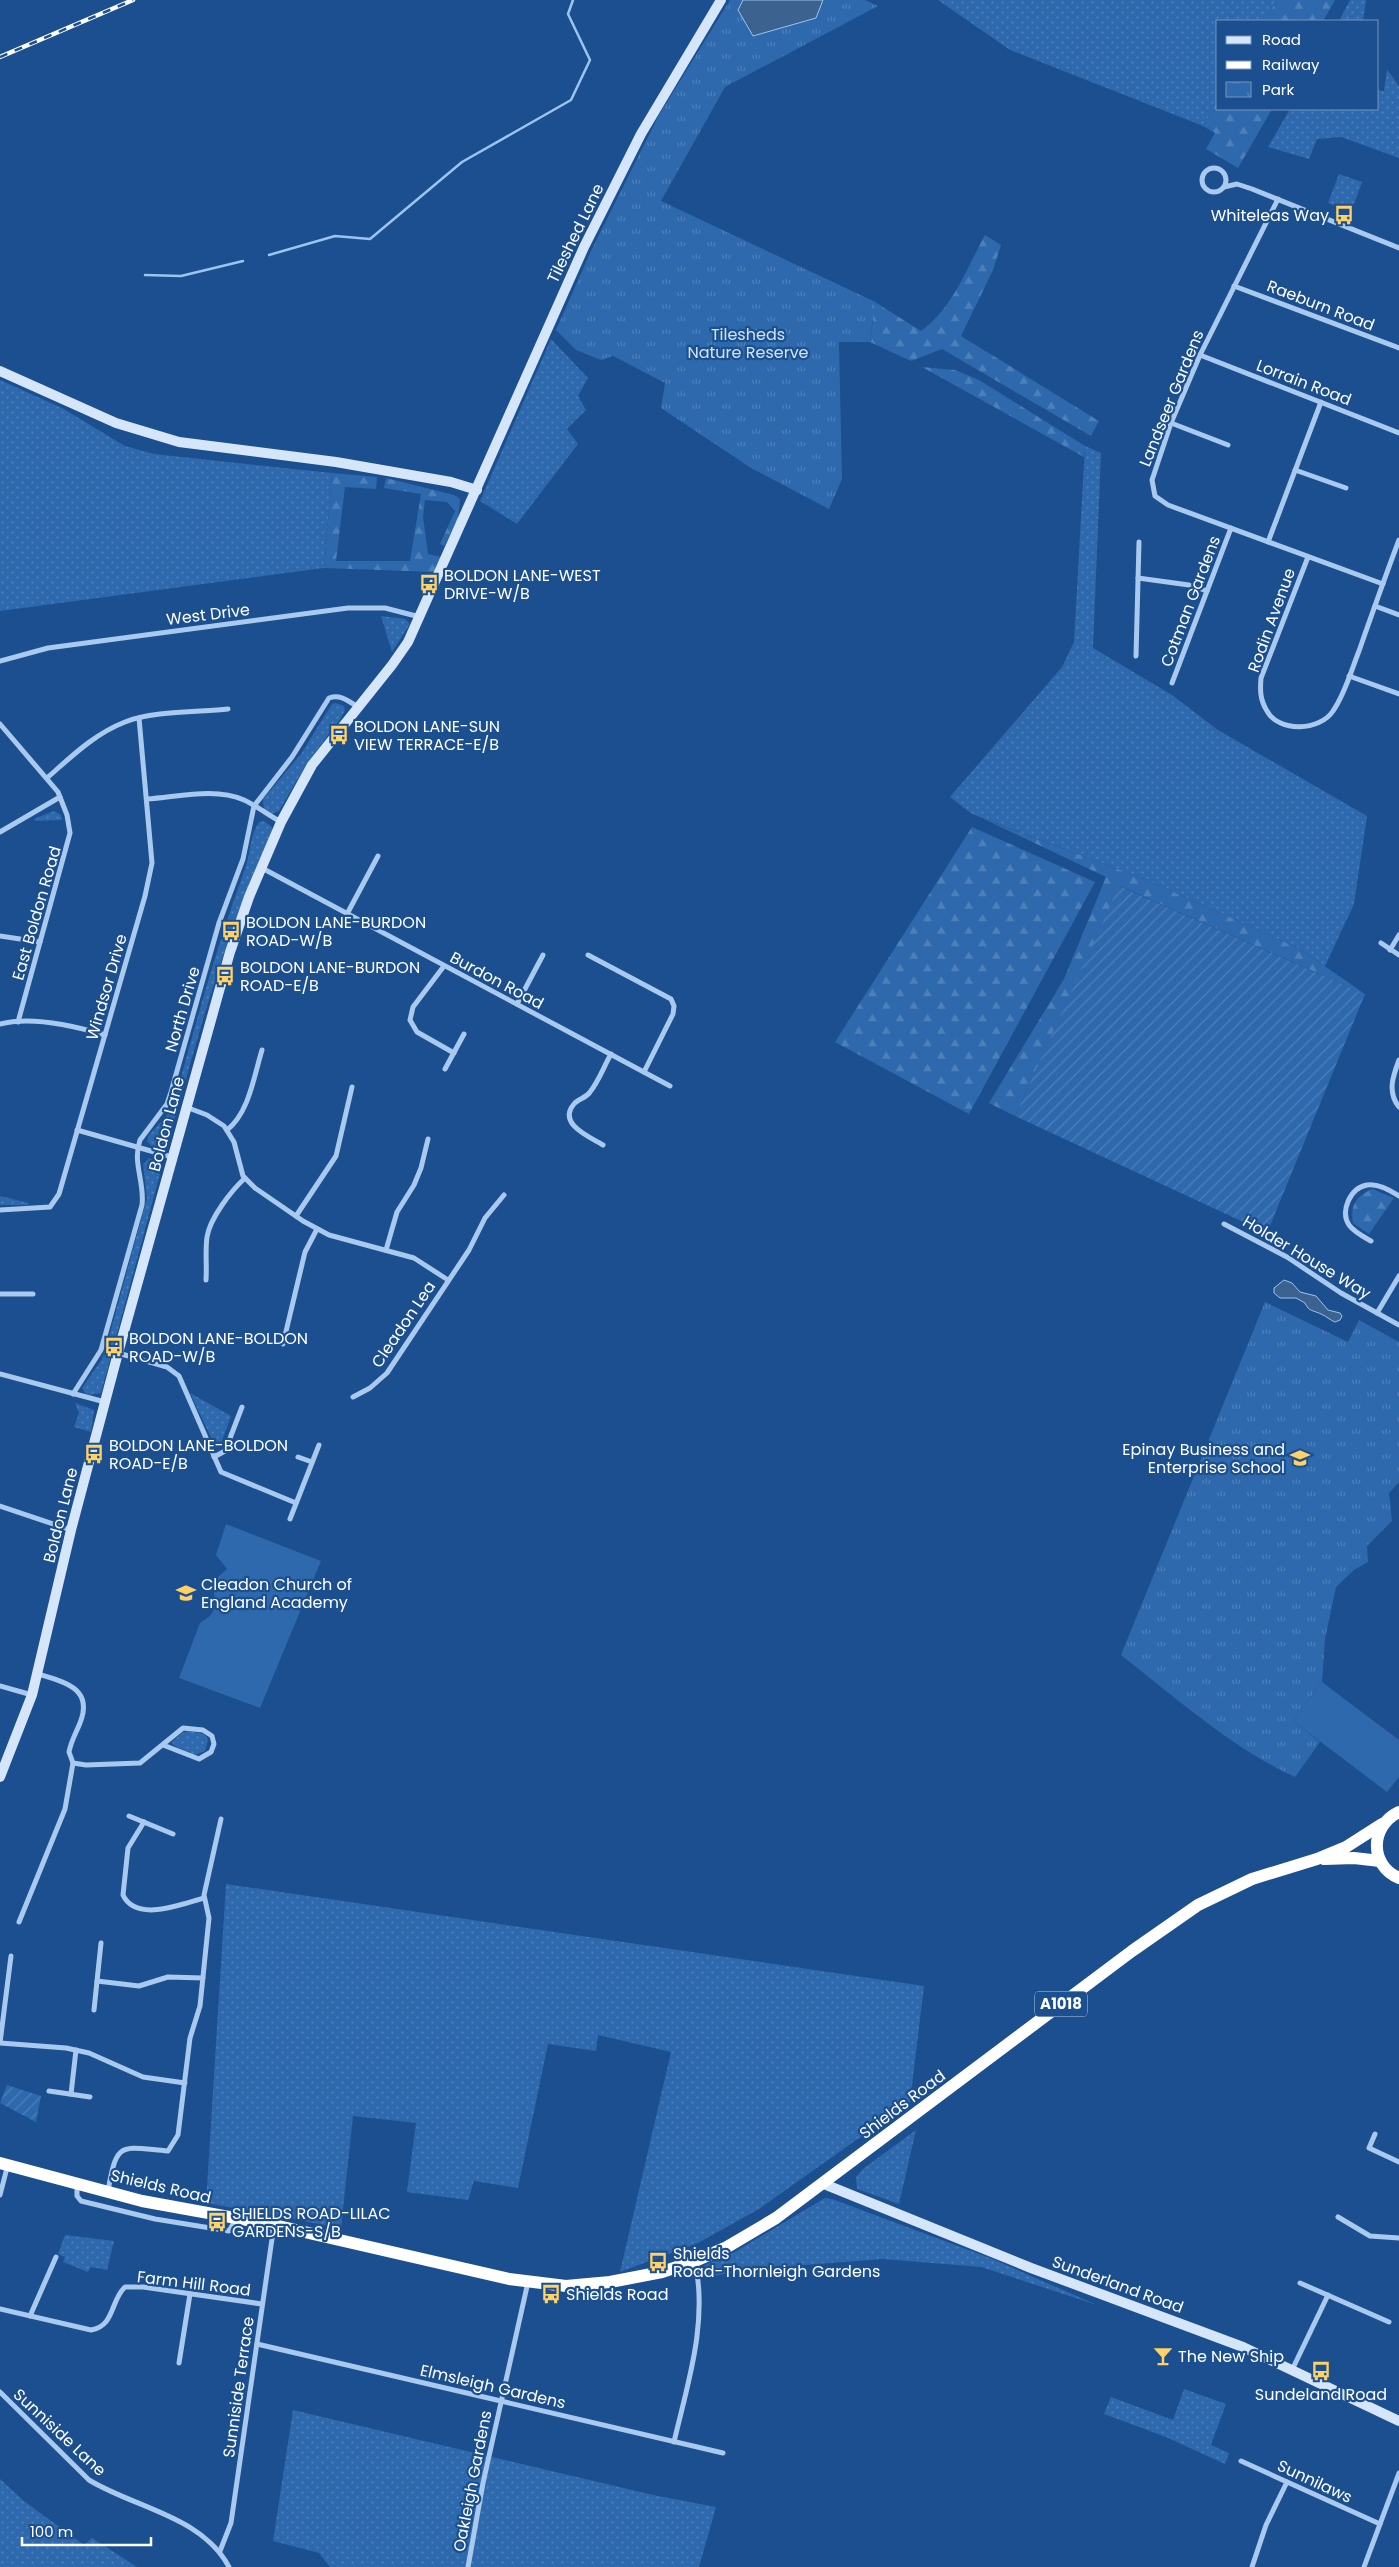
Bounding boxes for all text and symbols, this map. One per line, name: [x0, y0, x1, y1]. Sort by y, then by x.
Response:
legend: [1216, 20, 1379, 110]
text: Road: [1262, 29, 1301, 50]
text: Railway: [1262, 54, 1320, 75]
text: Park: [1262, 79, 1294, 100]
street label: Tileshed Lane: [541, 180, 609, 287]
place label: Whiteleas Way: [1211, 204, 1329, 227]
bus stop icon: Whiteleas Way: [1333, 204, 1355, 226]
street label: Raeburn Road: [1264, 274, 1378, 337]
park label: Tilesheds Nature Reserve: [687, 323, 809, 364]
street label: Landseer Gardens: [1133, 326, 1209, 470]
street label: Lorrain Road: [1253, 354, 1355, 411]
street label: Cotman Gardens: [1155, 532, 1226, 670]
place label: BOLDON LANE-WEST DRIVE-W/B: [444, 564, 601, 605]
street label: Rodin Avenue: [1242, 565, 1301, 675]
bus stop icon: BOLDON LANE-WEST DRIVE-W/B: [418, 573, 440, 595]
street label: West Drive: [165, 598, 251, 631]
place label: BOLDON LANE-SUN VIEW TERRACE-E/B: [354, 715, 500, 756]
bus stop icon: BOLDON LANE-SUN VIEW TERRACE-E/B: [328, 724, 350, 746]
street label: East Boldon Road: [6, 843, 67, 983]
place label: BOLDON LANE-BURDON ROAD-W/B: [246, 911, 426, 952]
bus stop icon: BOLDON LANE-BURDON ROAD-W/B: [220, 920, 242, 942]
street label: Windsor Drive: [80, 931, 133, 1043]
street label: Burdon Road: [446, 946, 548, 1015]
place label: BOLDON LANE-BURDON ROAD-E/B: [240, 956, 420, 997]
street label: North Drive: [159, 964, 206, 1055]
bus stop icon: BOLDON LANE-BURDON ROAD-E/B: [214, 965, 236, 987]
street label: Boldon Lane: [143, 1074, 190, 1174]
street label: Holder House Way: [1238, 1210, 1375, 1305]
street label: Cleadon Lea: [366, 1276, 441, 1372]
place label: BOLDON LANE-BOLDON ROAD-W/B: [129, 1327, 308, 1368]
bus stop icon: BOLDON LANE-BOLDON ROAD-W/B: [103, 1336, 125, 1358]
place label: BOLDON LANE-BOLDON ROAD-E/B: [109, 1434, 288, 1475]
place label: Epinay Business and Enterprise School: [1122, 1438, 1285, 1479]
bus stop icon: BOLDON LANE-BOLDON ROAD-E/B: [83, 1443, 105, 1465]
school or university icon: Epinay Business and Enterprise School: [1289, 1447, 1311, 1469]
street label: Boldon Lane: [38, 1465, 83, 1565]
place label: Cleadon Church of England Academy: [201, 1573, 352, 1614]
school or university icon: Cleadon Church of England Academy: [175, 1582, 197, 1604]
road number: A1018: [1035, 1992, 1087, 2016]
street label: Shields Road: [854, 2064, 950, 2144]
street label: Shields Road: [108, 2164, 213, 2209]
place label: SHIELDS ROAD-LILAC GARDENS-S/B: [232, 2202, 391, 2243]
bus stop icon: SHIELDS ROAD-LILAC GARDENS-S/B: [206, 2211, 228, 2233]
place label: Shields Road-Thornleigh Gardens: [673, 2242, 880, 2283]
street label: Sunderland Road: [1049, 2250, 1187, 2319]
bus stop icon: Shields Road-Thornleigh Gardens: [647, 2251, 669, 2273]
street label: Farm Hill Road: [136, 2265, 252, 2302]
bus stop icon: Shields Road: [540, 2283, 562, 2305]
place label: Shields Road: [566, 2283, 668, 2306]
street label: Sunniside Terrace: [217, 2315, 260, 2459]
bar icon: The New Ship: [1152, 2345, 1174, 2367]
place label: The New Ship: [1178, 2345, 1284, 2368]
street label: Elmsleigh Gardens: [418, 2359, 568, 2414]
bus stop icon: Sundeland Road: [1310, 2360, 1332, 2382]
street label: Sunniside Lane: [8, 2383, 111, 2481]
place label: Sundeland Road: [1255, 2383, 1387, 2406]
street label: Oakleigh Gardens: [448, 2409, 497, 2554]
street label: Sunnilaws: [1274, 2454, 1356, 2509]
scale bar: [22, 2514, 151, 2546]
text: 100 m: [30, 2521, 73, 2542]

